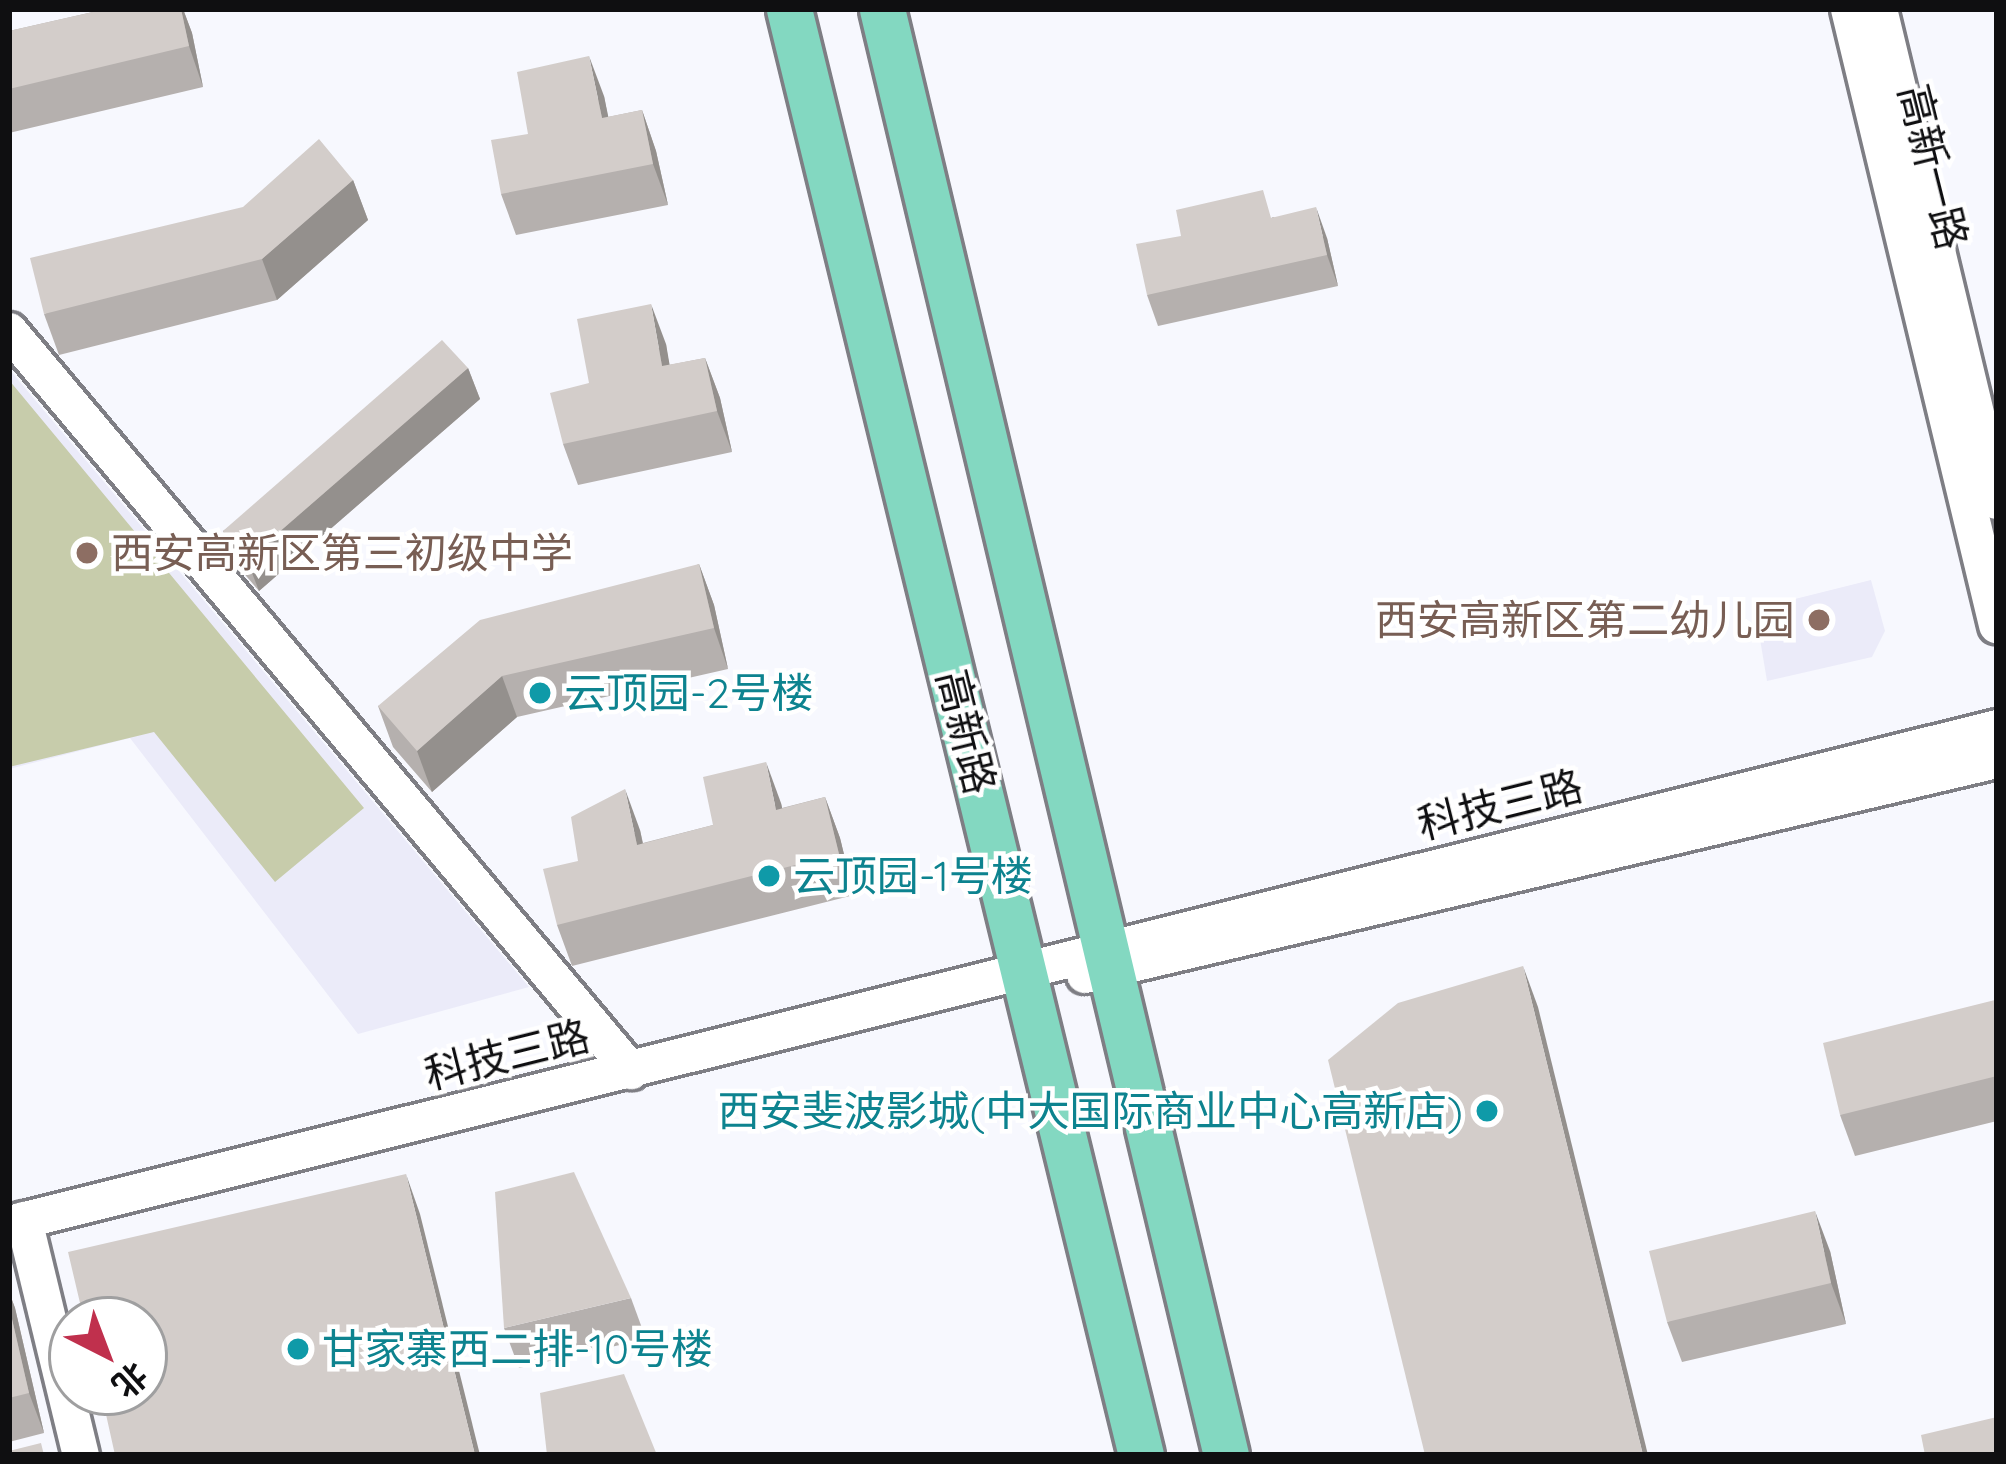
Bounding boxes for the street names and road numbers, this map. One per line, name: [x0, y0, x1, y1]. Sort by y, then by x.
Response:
street label: 高新一路: [1888, 79, 1978, 255]
street label: 高新路: [926, 665, 1006, 799]
street label: 科技三路: [1412, 760, 1588, 850]
street label: 科技三路: [419, 1010, 595, 1100]

